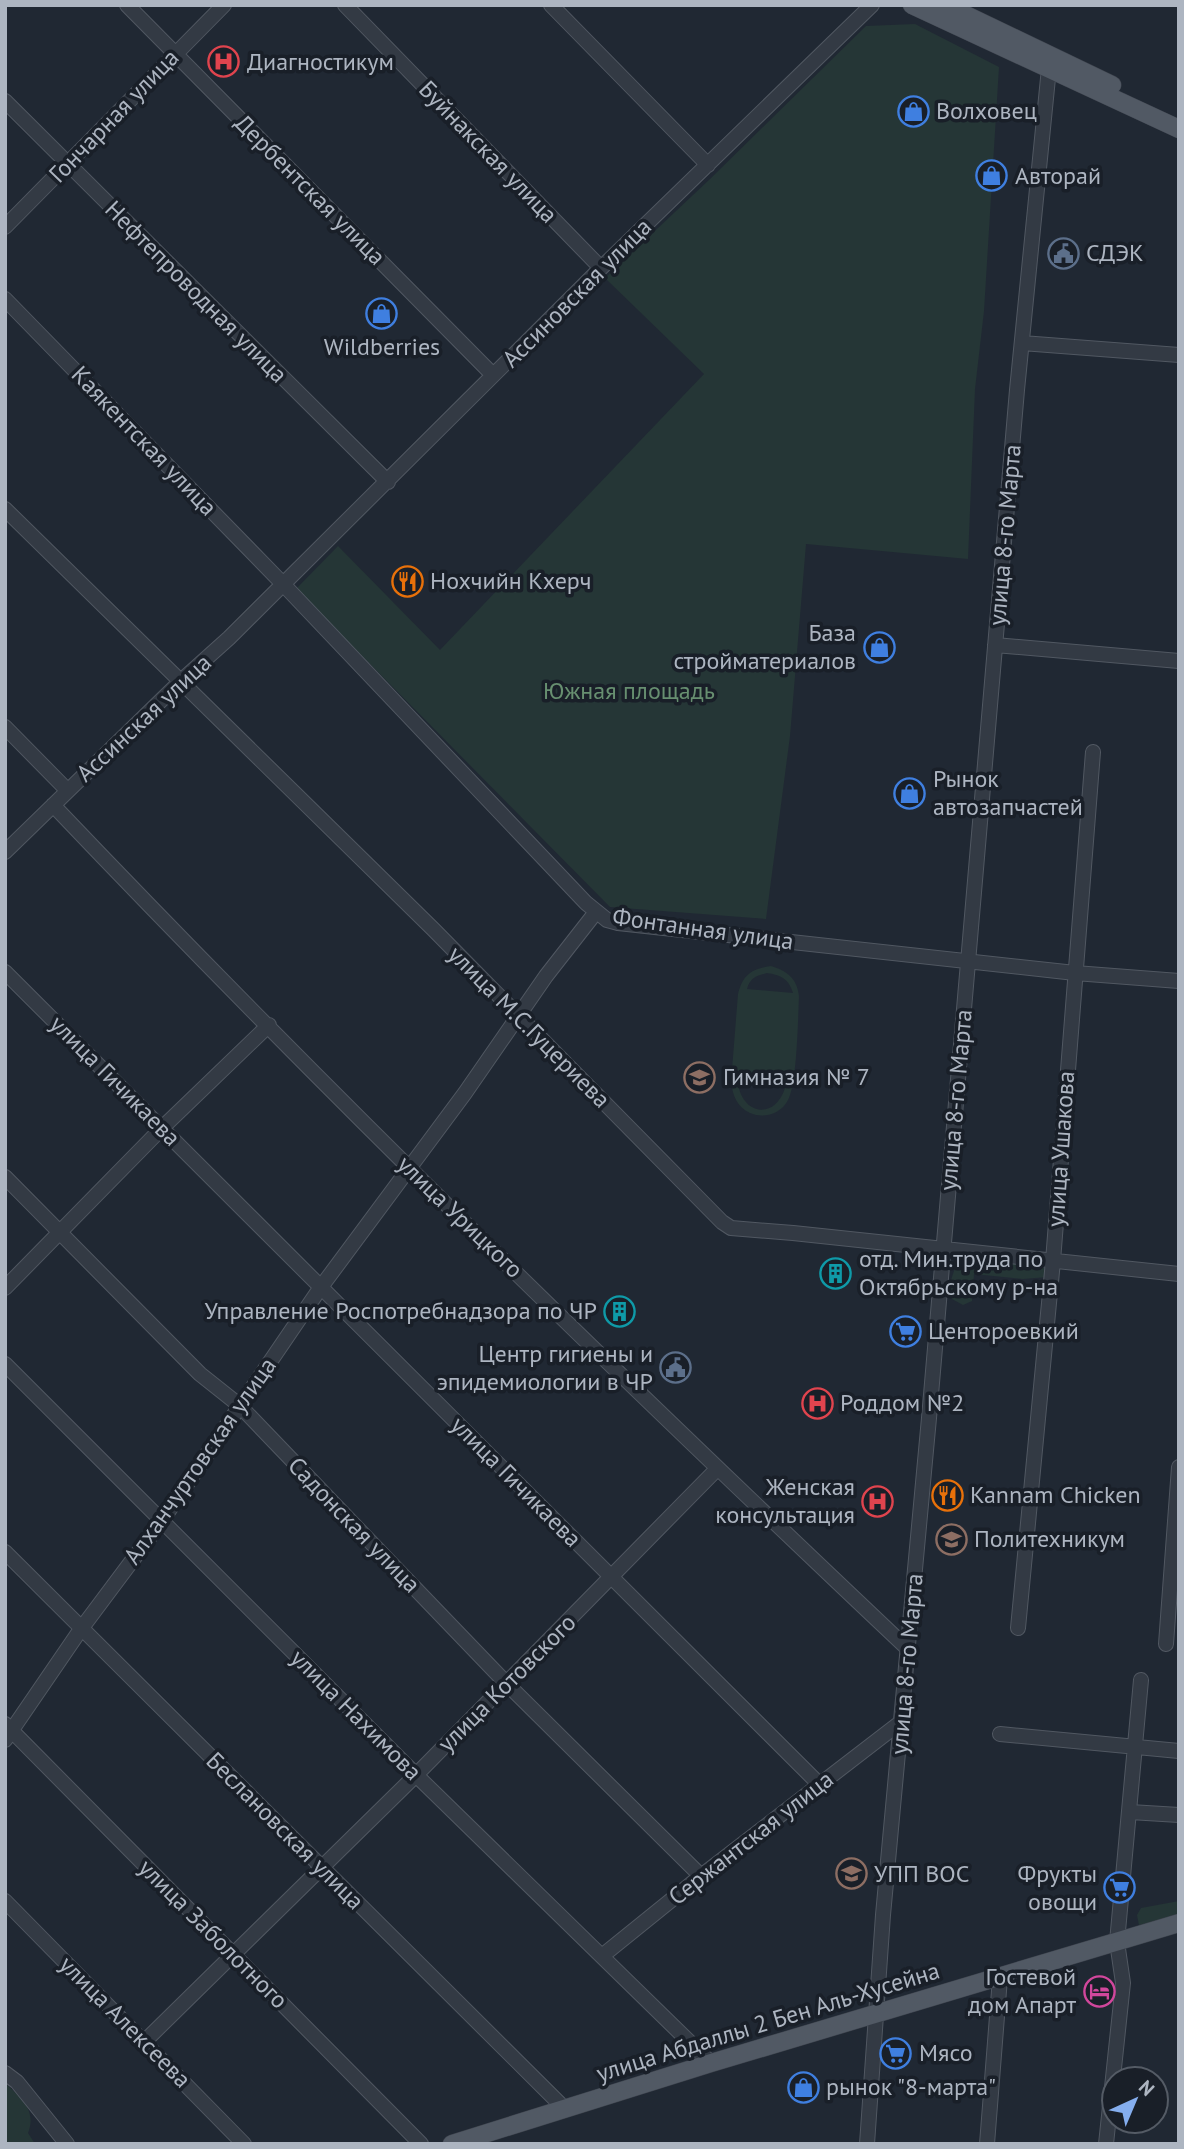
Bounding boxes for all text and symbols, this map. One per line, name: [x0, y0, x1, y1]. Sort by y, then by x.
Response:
street label: Гончарная улица: [42, 42, 185, 189]
hospital icon: Диагностикум: [207, 45, 241, 79]
place label: Диагностикум: [247, 46, 394, 77]
street label: Буйнакская улица: [412, 74, 564, 230]
shop icon: Волховец: [896, 94, 930, 128]
place label: Волховец: [936, 95, 1037, 126]
street label: Дербентская улица: [228, 108, 392, 272]
shop icon: Авторай: [975, 159, 1009, 193]
place label: Авторай: [1015, 160, 1101, 191]
street label: Нефтепроводная улица: [99, 194, 294, 389]
street label: Ассиновская улица: [495, 211, 658, 374]
public building icon: СДЭК: [1046, 236, 1080, 270]
place label: СДЭК: [1086, 237, 1144, 268]
shop icon: Wildberries: [365, 296, 399, 330]
place label: Wildberries: [324, 331, 440, 362]
street label: Каякентская улица: [65, 359, 224, 522]
street label: улица 8-го Марта: [981, 443, 1028, 627]
restaurant icon: Нохчийн Кхерч: [390, 564, 424, 598]
place label: Нохчийн Кхерч: [430, 565, 592, 596]
place label: База стройматериалов: [673, 617, 856, 676]
shop icon: База стройматериалов: [862, 630, 896, 664]
street label: Ассинская улица: [69, 647, 218, 788]
park label: Южная площадь: [543, 675, 715, 706]
place label: Рынок автозапчастей: [933, 763, 1083, 822]
shop icon: Рынок автозапчастей: [893, 776, 927, 810]
street label: Фонтанная улица: [610, 900, 796, 957]
street label: улица М.С.Гуцериева: [442, 939, 617, 1114]
street label: улица 8-го Марта: [932, 1008, 979, 1192]
street label: улица Гичикаева: [43, 1009, 187, 1153]
school or university icon: Гимназия № 7: [683, 1060, 717, 1094]
place label: Гимназия № 7: [723, 1061, 870, 1092]
street label: улица Ушакова: [1040, 1070, 1081, 1228]
street label: улица Урицкого: [391, 1149, 530, 1285]
place label: отд. Мин.труда по Октябрьскому р-на: [859, 1243, 1058, 1302]
building icon: отд. Мин.труда по Октябрьскому р-на: [819, 1256, 853, 1290]
building icon: Управление Роспотребнадзора по ЧР: [603, 1294, 637, 1328]
place label: Управление Роспотребнадзора по ЧР: [205, 1295, 597, 1326]
supermarket icon: Центороевкий: [888, 1314, 922, 1348]
place label: Центороевкий: [928, 1315, 1079, 1346]
place label: Центр гигиены и эпидемиологии в ЧР: [437, 1338, 653, 1397]
street label: Алханчуртовская улица: [116, 1351, 283, 1570]
public building icon: Центр гигиены и эпидемиологии в ЧР: [659, 1351, 693, 1385]
hospital icon: Роддом №2: [800, 1386, 834, 1420]
place label: Роддом №2: [840, 1387, 964, 1418]
street label: улица Гичикаева: [444, 1410, 588, 1554]
street label: Садонская улица: [282, 1450, 427, 1599]
place label: Женская консультация: [715, 1471, 855, 1530]
restaurant icon: Kannam Chicken: [930, 1478, 964, 1512]
place label: Kannam Chicken: [970, 1479, 1141, 1510]
hospital icon: Женская консультация: [861, 1484, 895, 1518]
school or university icon: Политехникум: [934, 1522, 968, 1556]
place label: Политехникум: [974, 1523, 1125, 1554]
street label: улица 8-го Марта: [883, 1572, 930, 1756]
street label: улица Котовского: [431, 1607, 582, 1758]
street label: улица Нахимова: [284, 1642, 429, 1787]
street label: Беслановская улица: [200, 1745, 371, 1916]
street label: Сержантская улица: [662, 1764, 839, 1912]
street label: улица Заболотного: [132, 1852, 295, 2015]
school or university icon: УПП ВОС: [834, 1857, 868, 1891]
place label: УПП ВОС: [874, 1858, 969, 1889]
place label: Фрукты овощи: [1018, 1858, 1097, 1917]
supermarket icon: Фрукты овощи: [1103, 1871, 1137, 1905]
street label: улица Алексеева: [53, 1949, 198, 2094]
street label: улица Абдаллы 2 Бен Аль-Хусейна: [592, 1954, 943, 2089]
place label: Гостевой дом Апарт: [968, 1961, 1076, 2020]
hotel icon: Гостевой дом Апарт: [1082, 1974, 1116, 2008]
supermarket icon: Мясо: [879, 2036, 913, 2070]
place label: Мясо: [919, 2037, 973, 2068]
north arrow: [1100, 2065, 1170, 2135]
shop icon: рынок "8-марта": [786, 2070, 820, 2104]
place label: рынок "8-марта": [826, 2071, 996, 2102]
text: N: [1134, 2075, 1160, 2101]

